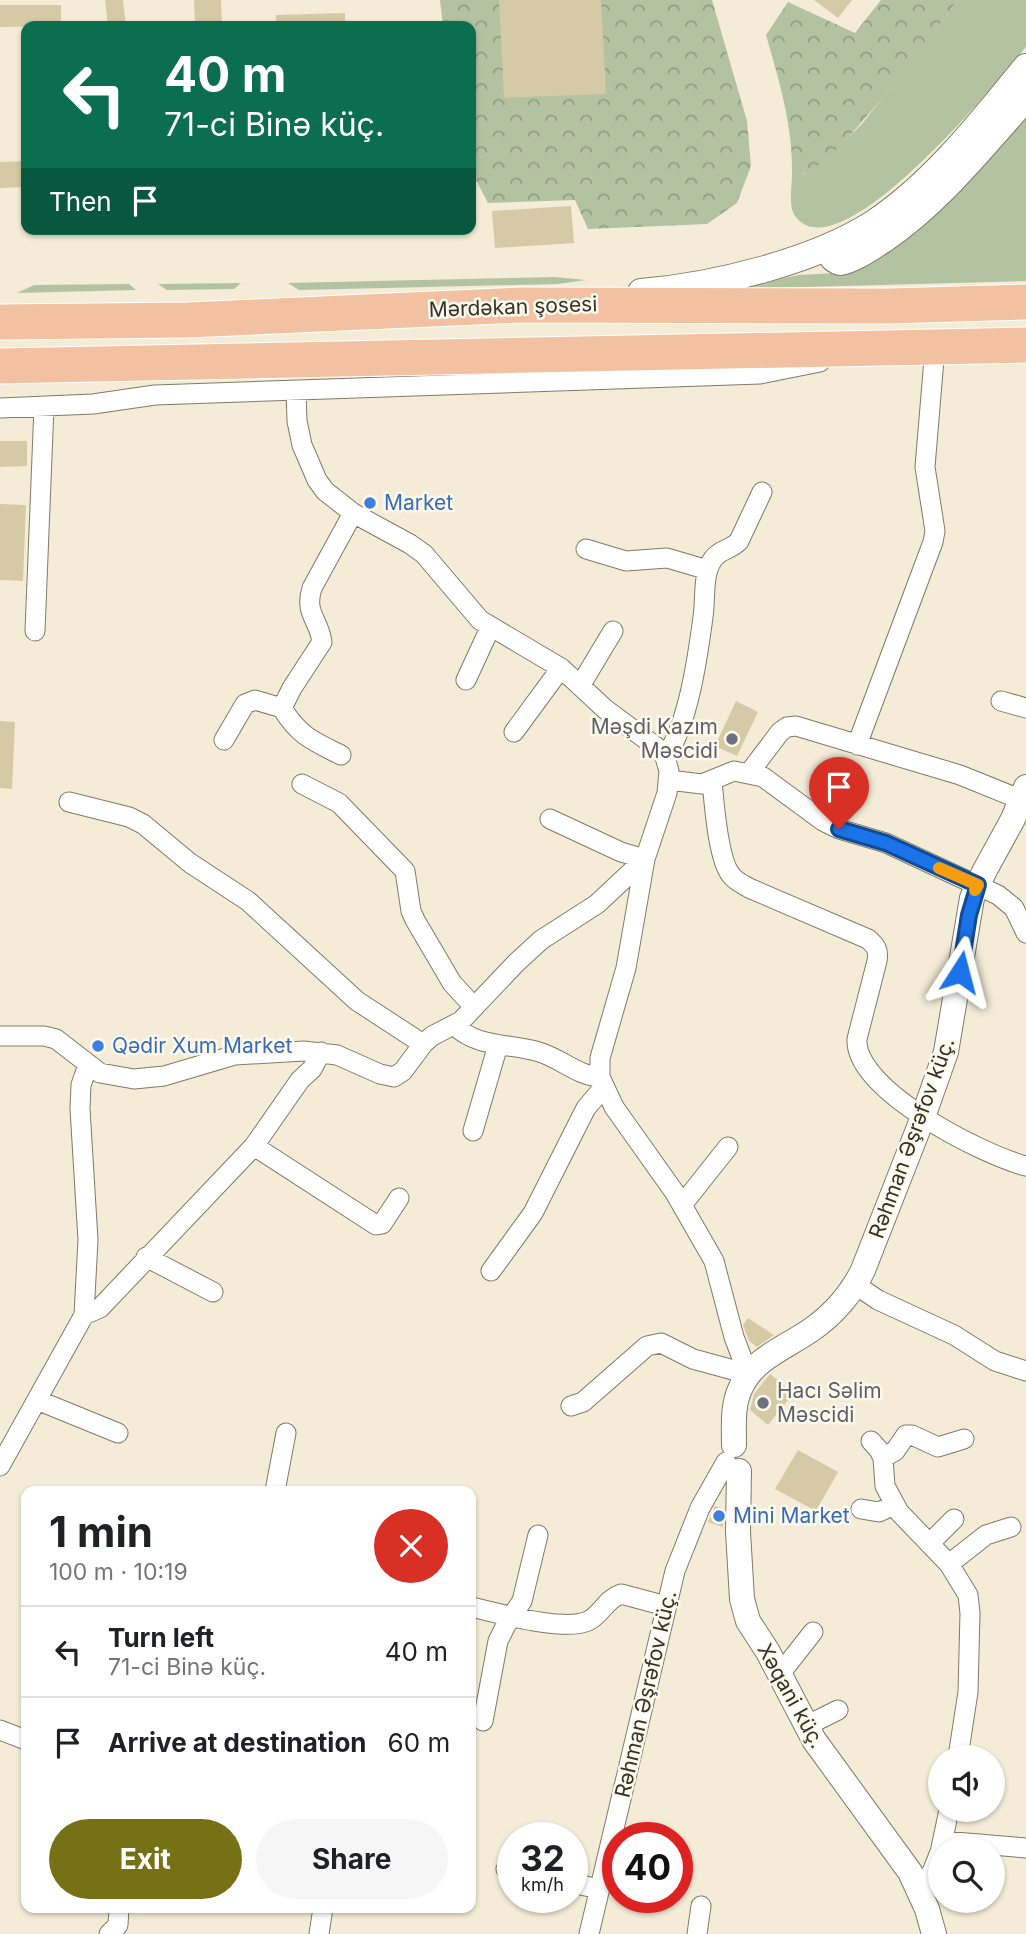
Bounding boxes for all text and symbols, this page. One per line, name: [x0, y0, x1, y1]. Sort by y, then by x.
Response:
text: 40 m: [164, 45, 287, 104]
icon: left: [49, 49, 140, 140]
text: 71-ci Binə küç.: [164, 105, 384, 144]
icon: arrive: [126, 182, 164, 220]
text: Then: [49, 186, 112, 217]
street label: Mərdəkan şosesi: [428, 291, 598, 322]
place label: Market: [384, 490, 453, 515]
marker: Market: [362, 495, 378, 511]
place label: Məşdi Kazım Məscidi: [591, 714, 718, 763]
marker: Məşdi Kazım Məscidi: [724, 731, 740, 747]
pin: [809, 757, 869, 829]
icon: arrive: [820, 768, 858, 806]
position arrow: [923, 935, 997, 1009]
place label: Qədir Xum Market: [112, 1033, 292, 1058]
street label: Rəhman Əşrəfov küç.: [864, 1034, 960, 1242]
marker: Qədir Xum Market: [90, 1038, 106, 1054]
place label: Hacı Səlim Məscidi: [777, 1378, 882, 1427]
marker: Hacı Səlim Məscidi: [755, 1395, 771, 1411]
place label: Mini Market: [733, 1503, 850, 1528]
text: 1 min: [49, 1506, 153, 1557]
marker: Mini Market: [711, 1508, 727, 1524]
button: close: [374, 1509, 448, 1583]
text: 100 m · 10:19: [49, 1558, 188, 1586]
street label: Rəhman Əşrəfov küç.: [609, 1588, 682, 1800]
text: Turn left: [108, 1622, 214, 1653]
icon: left: [49, 1633, 87, 1671]
text: 40 m: [385, 1636, 448, 1667]
street label: Xəqani küç.: [752, 1639, 830, 1753]
text: 71-ci Binə küç.: [108, 1653, 266, 1681]
icon: arrive: [49, 1724, 87, 1762]
text: Arrive at destination: [108, 1727, 367, 1758]
text: 60 m: [388, 1727, 450, 1758]
map controls: [928, 1745, 1005, 1913]
button: sound: [928, 1745, 1005, 1822]
button: Exit: [49, 1819, 242, 1899]
button: Share: [256, 1819, 448, 1899]
speed limit sign: 40: [602, 1822, 693, 1913]
button: search: [928, 1836, 1005, 1913]
text: 32: [520, 1837, 565, 1879]
text: km/h: [521, 1874, 564, 1895]

